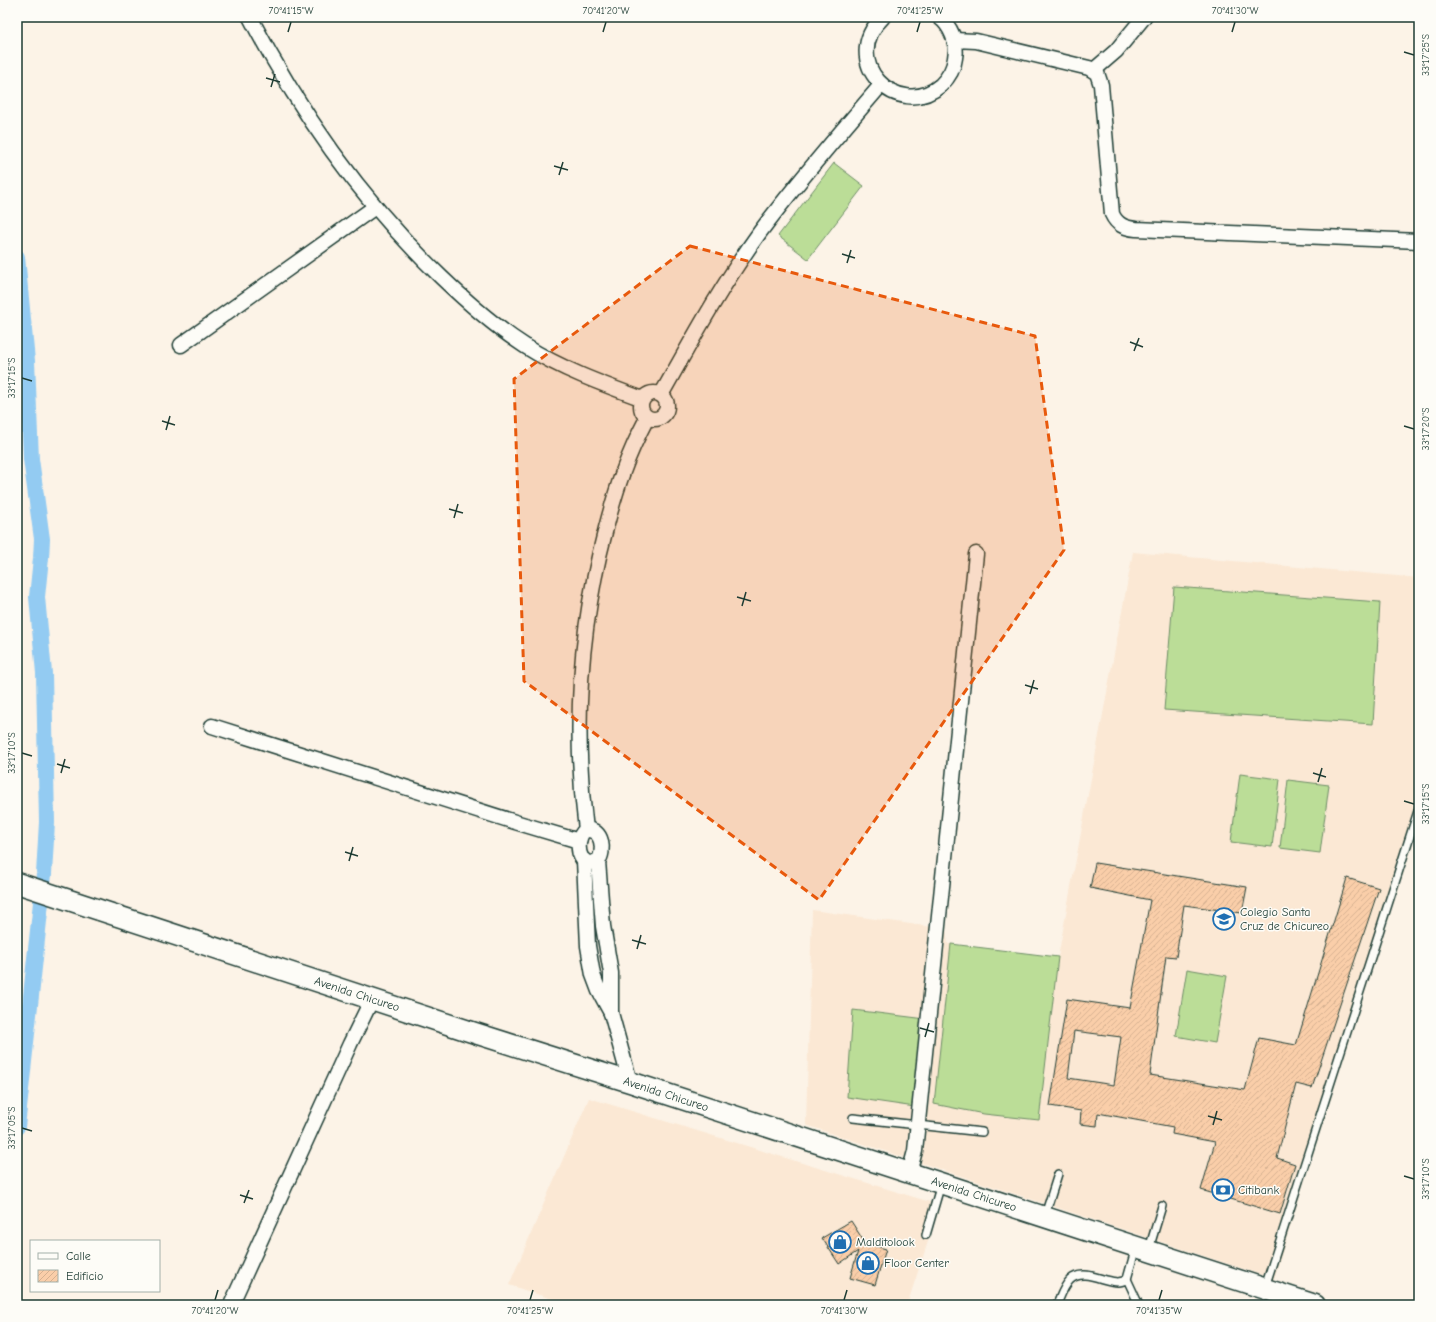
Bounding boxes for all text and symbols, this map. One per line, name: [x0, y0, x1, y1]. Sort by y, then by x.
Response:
text: 70°41'15"W: [269, 5, 314, 17]
text: 70°41'20"W: [583, 5, 630, 17]
text: 70°41'25"W: [897, 5, 943, 17]
text: 70°41'30"W: [1212, 5, 1259, 17]
text: 33°17'25"S: [1420, 33, 1432, 76]
text: 33°17'15"S: [6, 357, 18, 398]
text: 33°17'20"S: [1420, 407, 1432, 450]
text: 33°17'10"S: [6, 732, 18, 774]
text: 33°17'15"S: [1420, 783, 1432, 824]
place label: Colegio Santa Cruz de Chicureo: [1240, 905, 1329, 933]
school or university icon: Colegio Santa Cruz de Chicureo: [1211, 906, 1237, 932]
street label: Avenida Chicureo: [313, 974, 401, 1014]
street label: Avenida Chicureo: [622, 1074, 710, 1114]
text: 33°17'05"S: [6, 1106, 18, 1150]
text: 33°17'10"S: [1420, 1158, 1432, 1200]
street label: Avenida Chicureo: [930, 1174, 1018, 1214]
bank icon: Citibank: [1210, 1177, 1236, 1203]
place label: Citibank: [1238, 1183, 1279, 1197]
shop icon: Malditolook: [827, 1229, 853, 1255]
place label: Malditolook: [856, 1235, 915, 1249]
legend: [30, 1240, 160, 1292]
text: Calle: [66, 1249, 91, 1263]
shop icon: Floor Center: [855, 1250, 881, 1276]
place label: Floor Center: [884, 1256, 949, 1270]
text: Edificio: [66, 1269, 103, 1283]
text: 70°41'20"W: [192, 1305, 239, 1317]
text: 70°41'25"W: [507, 1305, 553, 1317]
text: 70°41'30"W: [821, 1305, 868, 1317]
text: 70°41'35"W: [1136, 1305, 1182, 1317]

